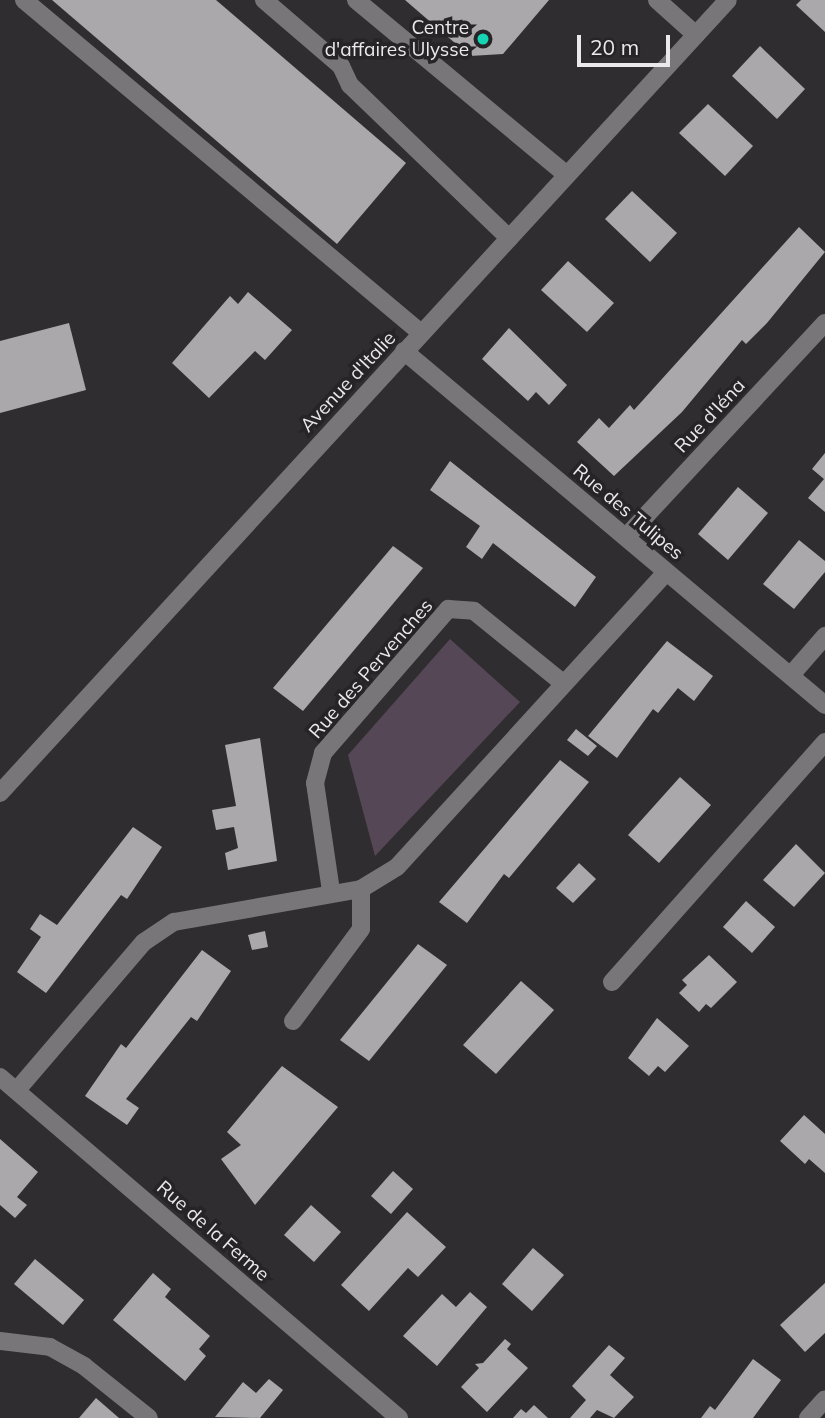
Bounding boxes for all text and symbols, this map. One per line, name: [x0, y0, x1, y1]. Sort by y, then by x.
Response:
place label: Centre d'affaires Ulysse: [325, 17, 469, 61]
scale bar: [580, 21, 673, 65]
marker: Centre d'affaires Ulysse: [475, 31, 491, 47]
text: 20 m: [590, 34, 639, 60]
street label: Avenue d'Italie: [296, 327, 400, 437]
street label: Rue d'Iéna: [670, 374, 750, 458]
street label: Rue des Tulipes: [568, 459, 688, 565]
street label: Rue des Pervenches: [304, 595, 438, 743]
street label: Rue de la Ferme: [152, 1176, 274, 1286]

